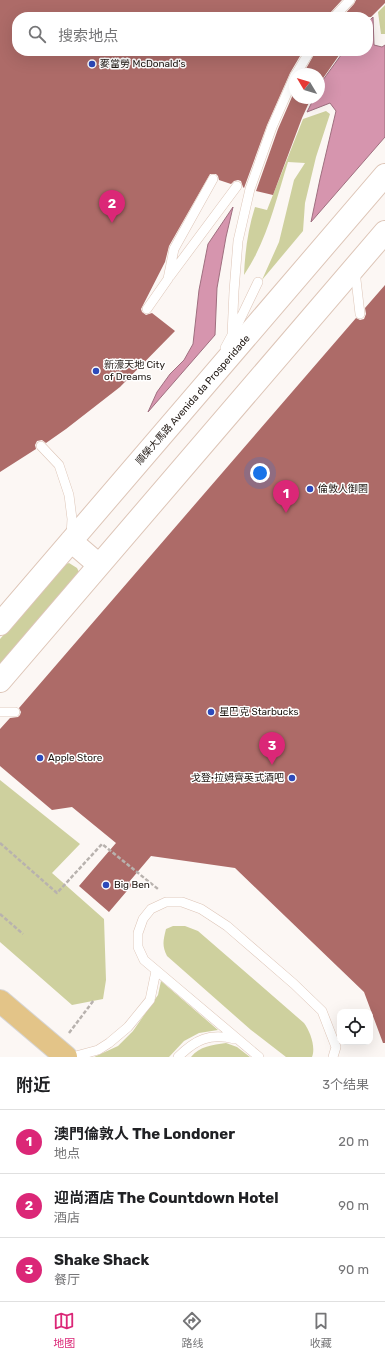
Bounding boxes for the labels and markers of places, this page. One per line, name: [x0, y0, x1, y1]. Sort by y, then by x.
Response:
place label: 麥當勞 McDonald's: [100, 58, 186, 70]
marker: 麥當勞 McDonald's: [87, 59, 97, 69]
pin: 2: [99, 190, 125, 223]
place label: 新濠天地 City of Dreams: [104, 359, 165, 383]
marker: 新濠天地 City of Dreams: [91, 366, 101, 376]
pin: 1: [273, 480, 299, 513]
place label: 倫敦人御園: [318, 483, 368, 495]
marker: 倫敦人御園: [305, 484, 315, 494]
place label: 星巴克 Starbucks: [219, 706, 299, 718]
marker: 星巴克 Starbucks: [206, 707, 216, 717]
pin: 3: [259, 732, 285, 765]
place label: Apple Store: [48, 752, 103, 764]
marker: Apple Store: [35, 753, 45, 763]
place label: 戈登·拉姆齊英式酒吧: [191, 772, 284, 784]
marker: 戈登·拉姆齊英式酒吧: [287, 773, 297, 783]
place label: Big Ben: [114, 879, 150, 891]
marker: Big Ben: [101, 880, 111, 890]

